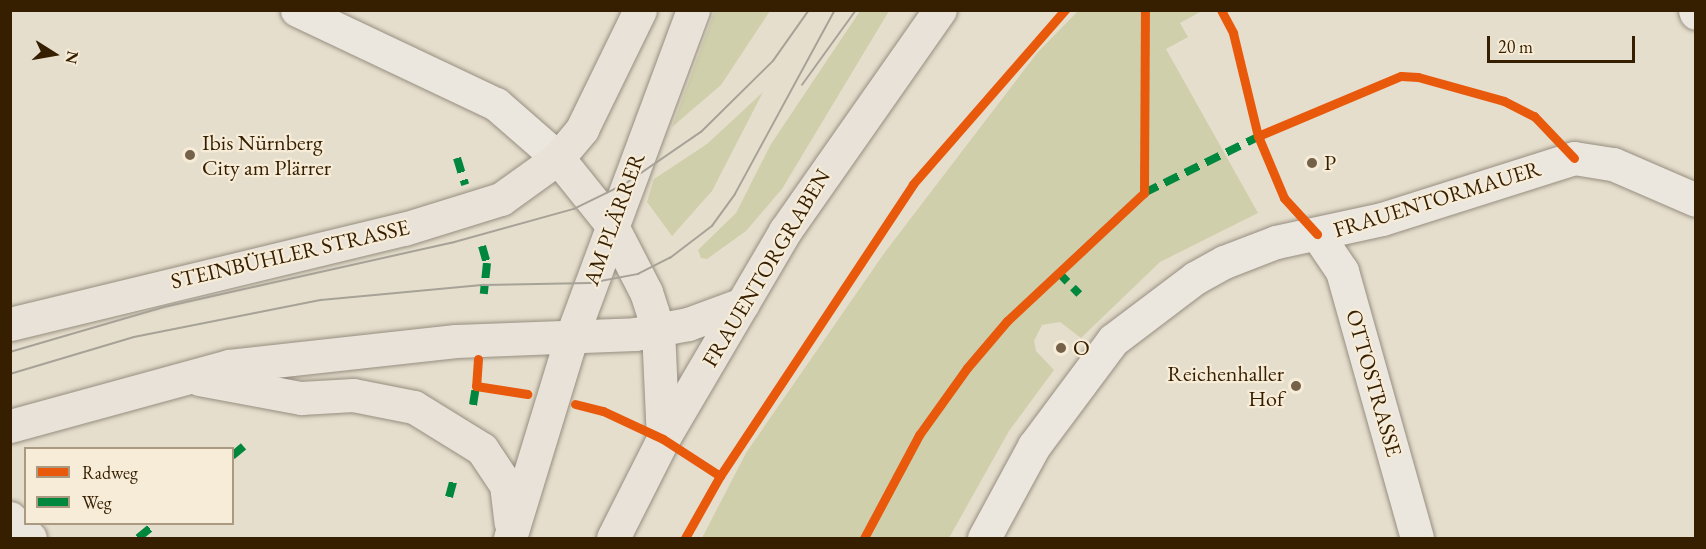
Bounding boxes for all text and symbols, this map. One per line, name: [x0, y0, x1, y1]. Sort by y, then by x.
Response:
north arrow: [24, 24, 84, 84]
scale bar: [1490, 24, 1638, 62]
text: 20 m: [1498, 35, 1533, 58]
text: N: [61, 49, 84, 66]
place label: Ibis Nürnberg City am Plärrer: [202, 129, 331, 180]
marker: Ibis Nürnberg City am Plärrer: [183, 148, 197, 162]
street label: AM PLÄRRER: [578, 149, 650, 289]
place label: P: [1324, 150, 1336, 176]
street label: FRAUENTORMAUER: [1330, 155, 1544, 243]
marker: P: [1305, 156, 1319, 170]
street label: FRAUENTORGRABEN: [696, 164, 836, 372]
street label: STEINBÜHLER STRASSE: [168, 214, 412, 294]
street label: OTTOSTRASSE: [1340, 306, 1408, 460]
place label: O: [1073, 335, 1090, 361]
marker: O: [1054, 341, 1068, 355]
place label: Reichenhaller Hof: [1167, 360, 1284, 412]
marker: Reichenhaller Hof: [1289, 379, 1303, 393]
legend: [24, 447, 234, 525]
text: Radweg: [82, 461, 138, 484]
text: Weg: [82, 491, 112, 514]

